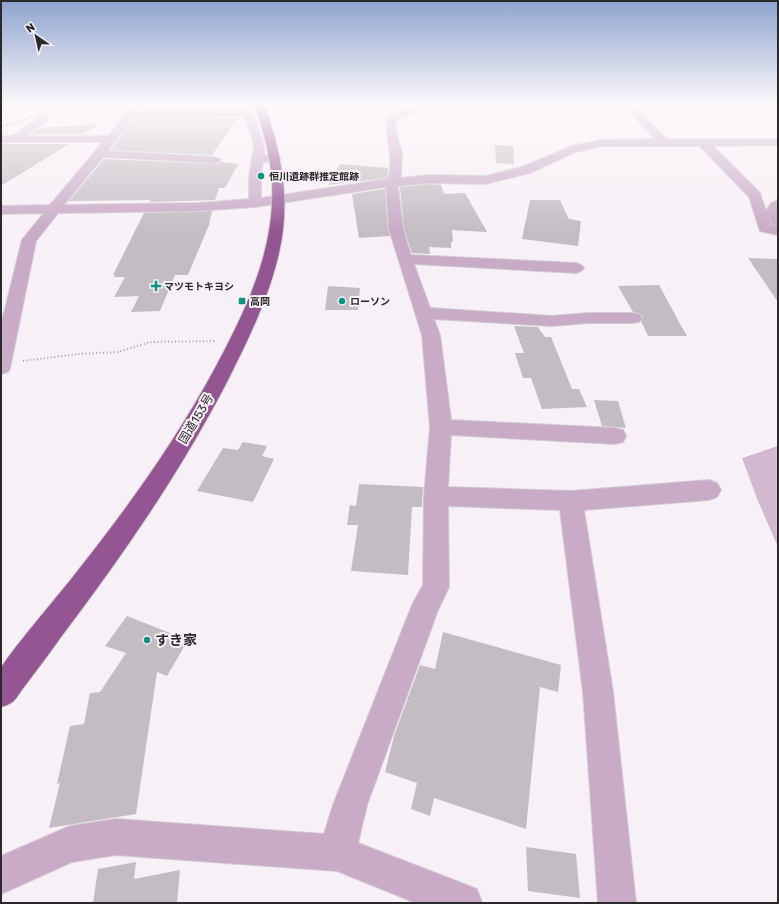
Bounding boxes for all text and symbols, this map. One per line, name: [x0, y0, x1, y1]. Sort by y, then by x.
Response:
north arrow: [16, 16, 56, 56]
text: N: [24, 20, 38, 36]
marker: 恒川遺跡群推定館跡: [256, 171, 266, 181]
place label: 恒川遺跡群推定館跡: [269, 171, 359, 183]
marker: マツモトキヨシ: [151, 281, 161, 291]
place label: マツモトキヨシ: [164, 281, 234, 293]
marker: 高岡: [237, 296, 247, 306]
place label: 高岡: [250, 296, 270, 308]
marker: ローソン: [337, 296, 347, 306]
place label: ローソン: [350, 296, 390, 308]
street label: 国道153号: [176, 392, 216, 446]
place label: すき家: [155, 632, 197, 649]
marker: すき家: [142, 635, 152, 645]

